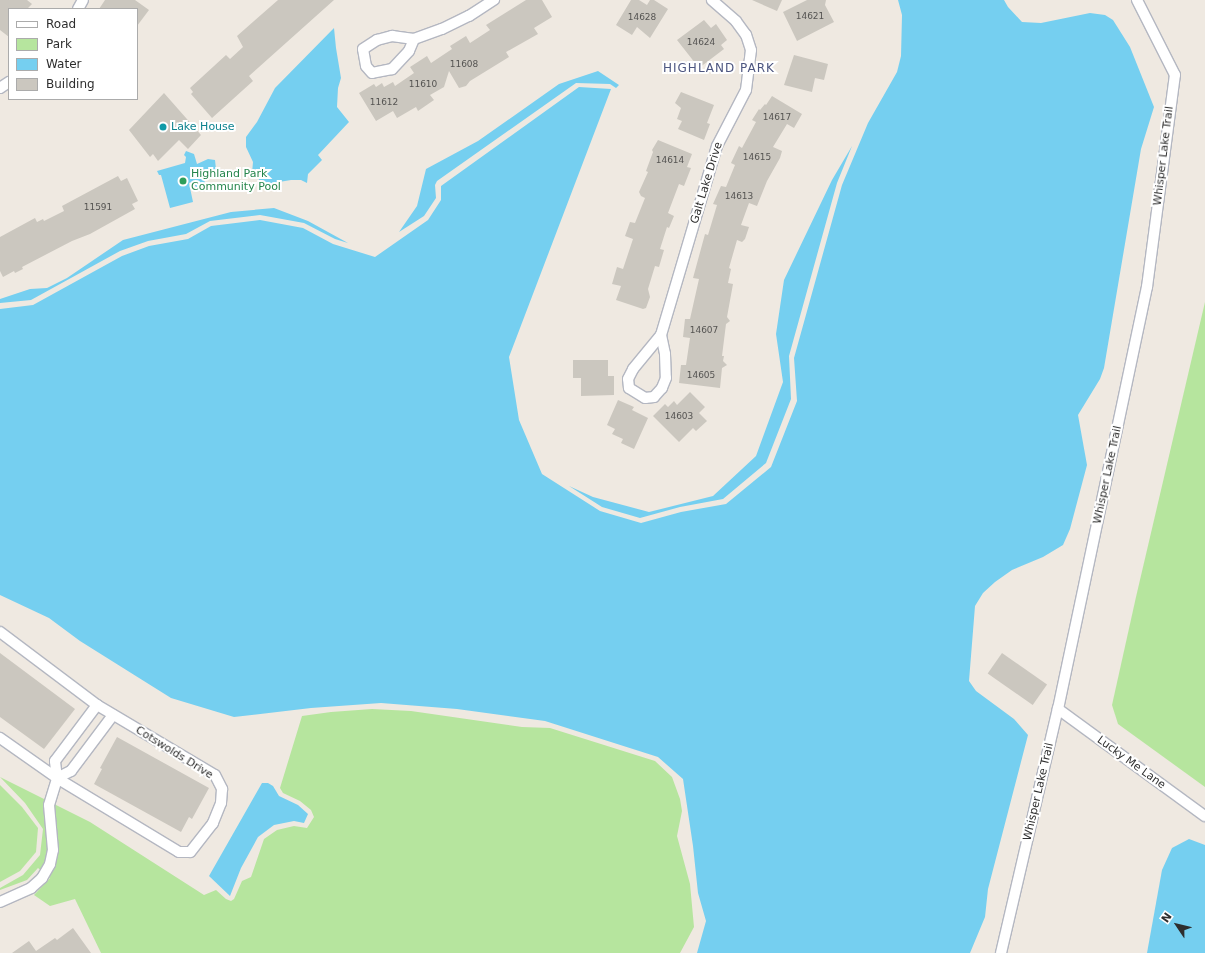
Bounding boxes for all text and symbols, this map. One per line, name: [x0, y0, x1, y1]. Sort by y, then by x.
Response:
legend: [8, 8, 138, 100]
house number: 14621: [796, 11, 824, 21]
house number: 14628: [628, 12, 656, 22]
text: Road: [46, 17, 76, 31]
text: Park: [46, 37, 72, 51]
house number: 14624: [687, 37, 715, 47]
text: Water: [46, 57, 81, 71]
house number: 11608: [450, 59, 478, 69]
district label: HIGHLAND PARK: [663, 62, 775, 76]
text: Building: [46, 77, 95, 91]
house number: 11610: [409, 79, 437, 89]
house number: 11612: [370, 97, 398, 107]
street label: Whisper Lake Trail: [1151, 106, 1177, 206]
house number: 14617: [763, 112, 791, 122]
place label: Lake House: [171, 120, 235, 134]
marker: Lake House: [158, 122, 168, 132]
street label: Galt Lake Drive: [688, 141, 726, 225]
house number: 14615: [743, 152, 771, 162]
house number: 14614: [656, 155, 684, 165]
place label: Highland Park Community Pool: [191, 168, 281, 194]
marker: Highland Park Community Pool: [178, 176, 188, 186]
house number: 14613: [725, 191, 753, 201]
house number: 11591: [84, 202, 112, 212]
house number: 14607: [690, 325, 718, 335]
house number: 14605: [687, 370, 715, 380]
house number: 14603: [665, 411, 693, 421]
street label: Whisper Lake Trail: [1091, 425, 1125, 525]
street label: Cotswolds Drive: [133, 724, 215, 782]
street label: Lucky Me Lane: [1094, 734, 1168, 792]
street label: Whisper Lake Trail: [1021, 742, 1057, 842]
north arrow: [1157, 905, 1197, 945]
text: N: [1159, 910, 1175, 925]

